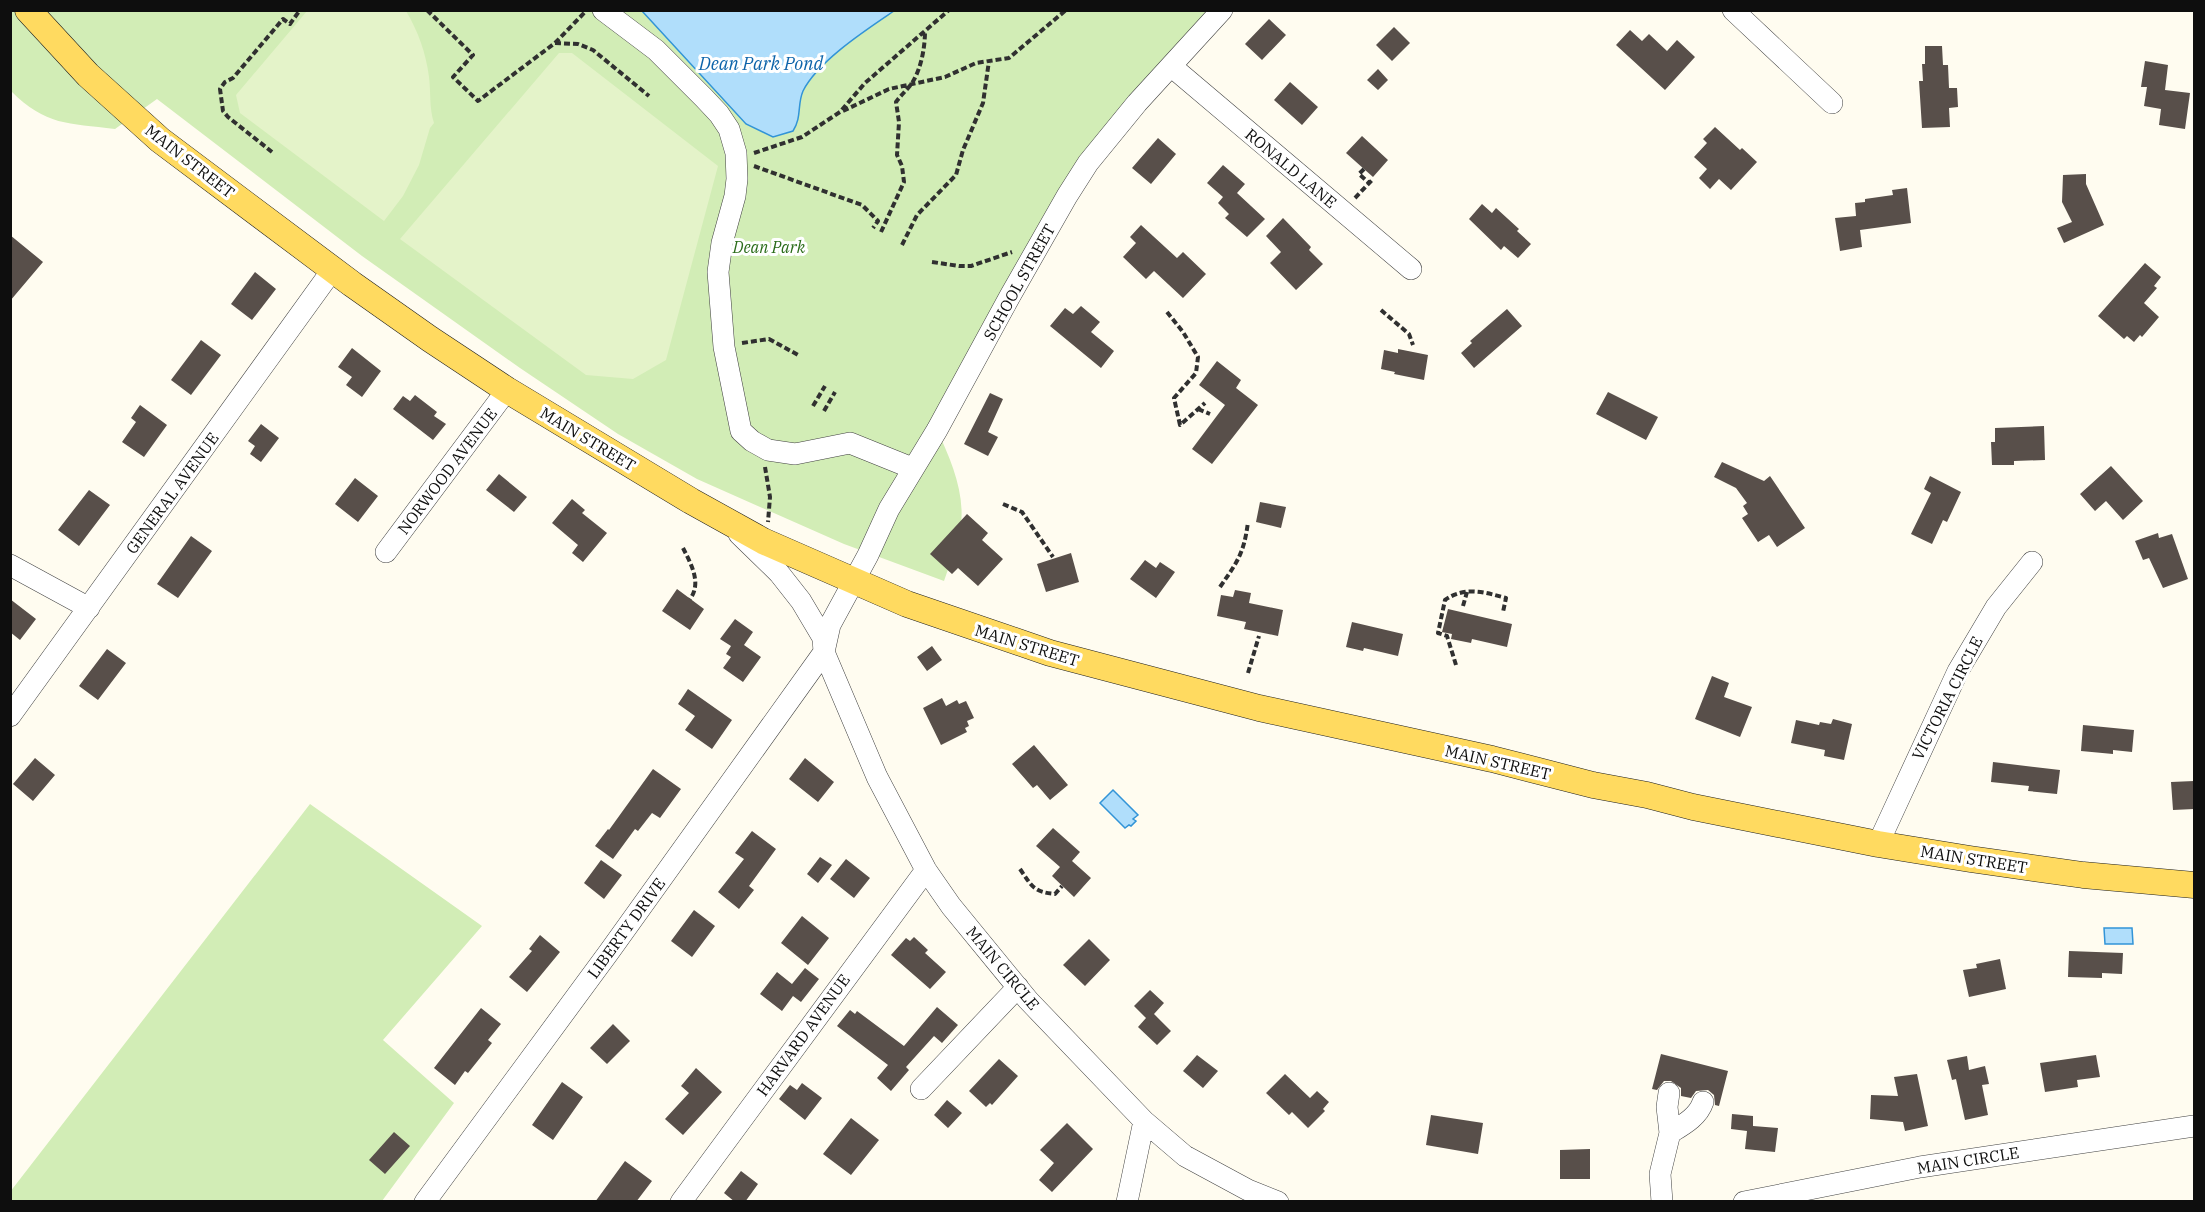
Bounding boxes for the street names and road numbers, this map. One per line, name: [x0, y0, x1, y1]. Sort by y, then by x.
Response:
street label: MAIN STREET: [141, 120, 239, 202]
street label: RONALD LANE: [1241, 124, 1341, 212]
street label: SCHOOL STREET: [979, 220, 1059, 344]
street label: MAIN STREET: [537, 403, 639, 475]
street label: NORWOOD AVENUE: [393, 404, 501, 538]
street label: GENERAL AVENUE: [121, 428, 223, 558]
street label: MAIN STREET: [972, 620, 1082, 670]
street label: VICTORIA CIRCLE: [1907, 633, 1987, 763]
street label: MAIN STREET: [1443, 740, 1553, 784]
street label: MAIN STREET: [1919, 841, 2029, 877]
street label: LIBERTY DRIVE: [583, 874, 669, 982]
street label: MAIN CIRCLE: [962, 922, 1044, 1014]
street label: HARVARD AVENUE: [752, 970, 854, 1100]
street label: MAIN CIRCLE: [1915, 1142, 2021, 1178]

